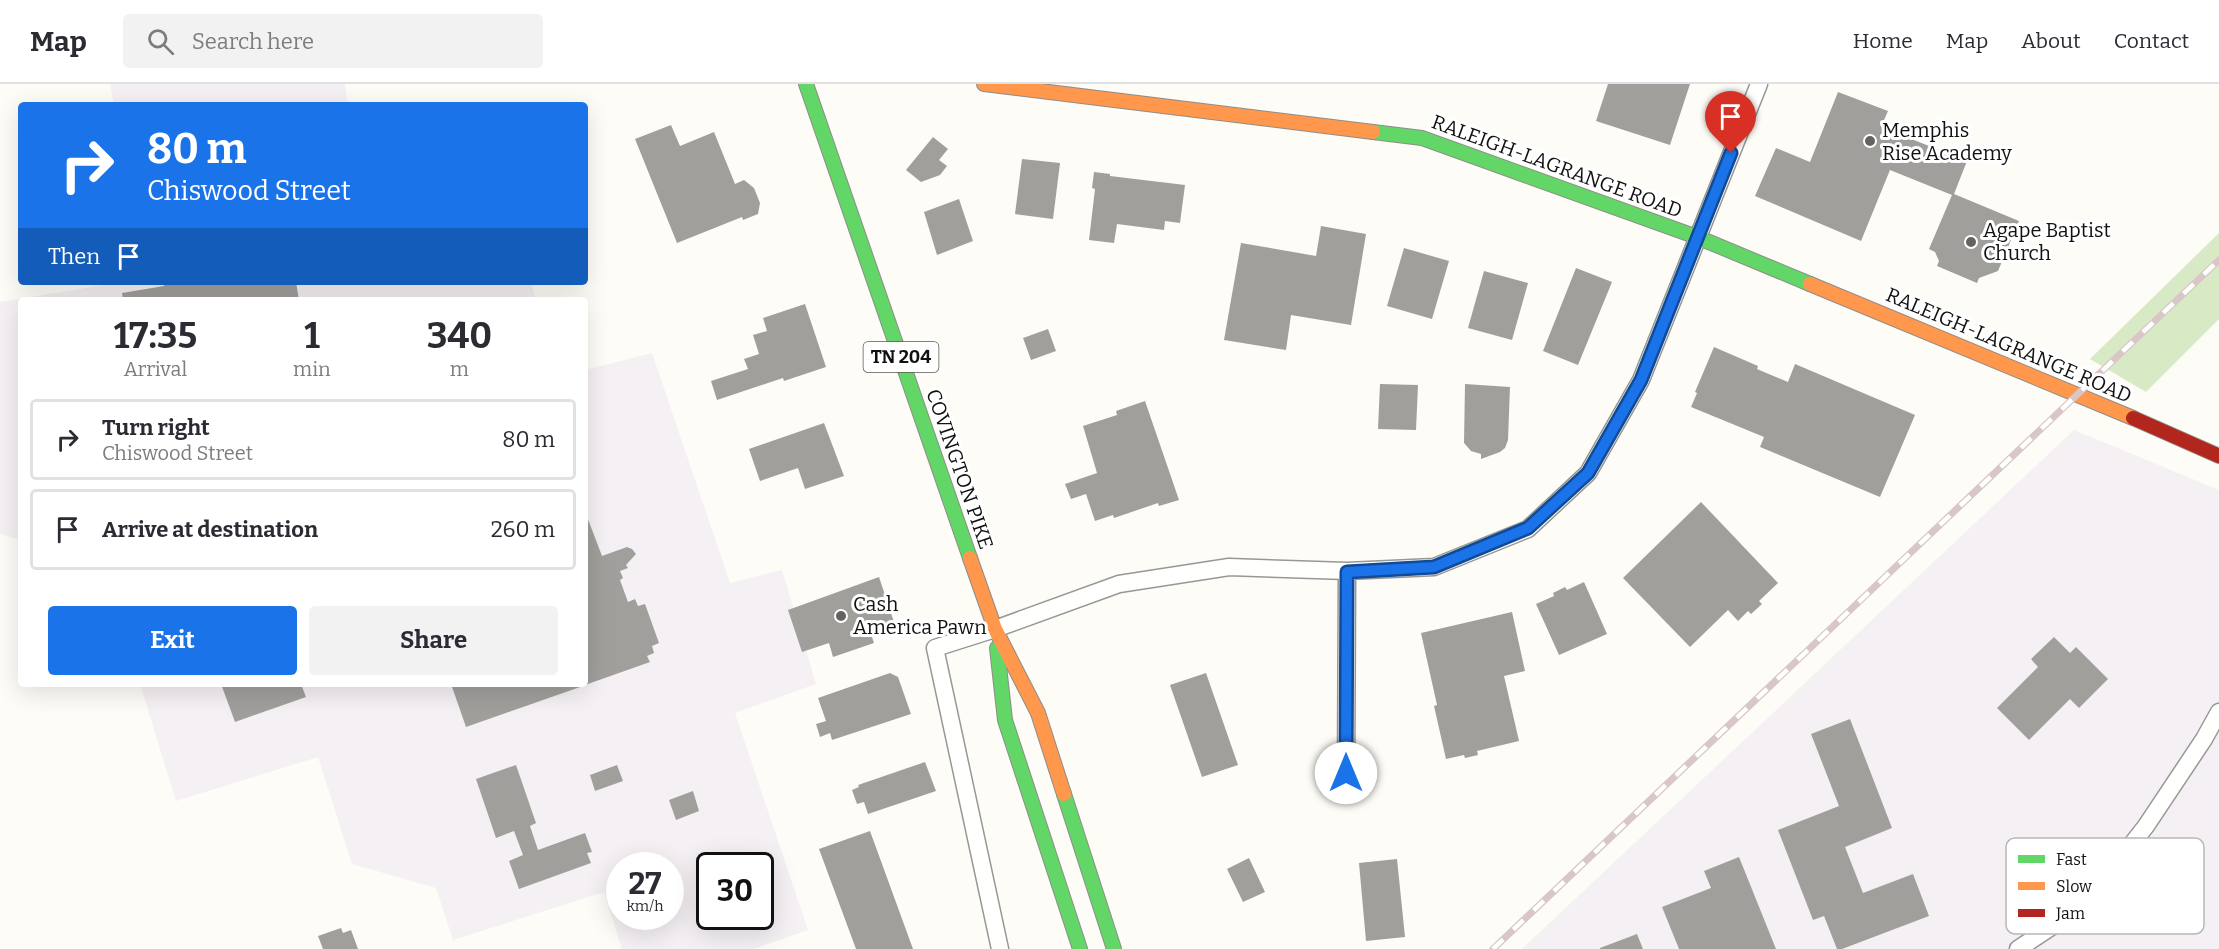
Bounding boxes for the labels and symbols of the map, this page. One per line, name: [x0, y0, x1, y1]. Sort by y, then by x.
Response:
pin: [1705, 91, 1756, 153]
street label: RALEIGH-LAGRANGE ROAD: [1429, 109, 1685, 223]
place label: Memphis Rise Academy: [1882, 118, 2012, 165]
marker: Memphis Rise Academy: [1863, 134, 1877, 148]
place label: Agape Baptist Church: [1983, 218, 2111, 265]
marker: Agape Baptist Church: [1964, 235, 1978, 249]
street label: RALEIGH-LAGRANGE ROAD: [1883, 282, 2135, 408]
road number: TN 204: [864, 342, 938, 372]
street label: COVINGTON PIKE: [921, 386, 999, 552]
place label: Cash America Pawn: [853, 592, 987, 639]
marker: Cash America Pawn: [834, 609, 848, 623]
position arrow: [1314, 741, 1378, 805]
legend: [2006, 838, 2204, 934]
text: Fast: [2056, 850, 2087, 869]
speed limit sign: 30: [696, 852, 774, 930]
text: Slow: [2056, 877, 2092, 896]
text: Jam: [2055, 904, 2085, 923]

